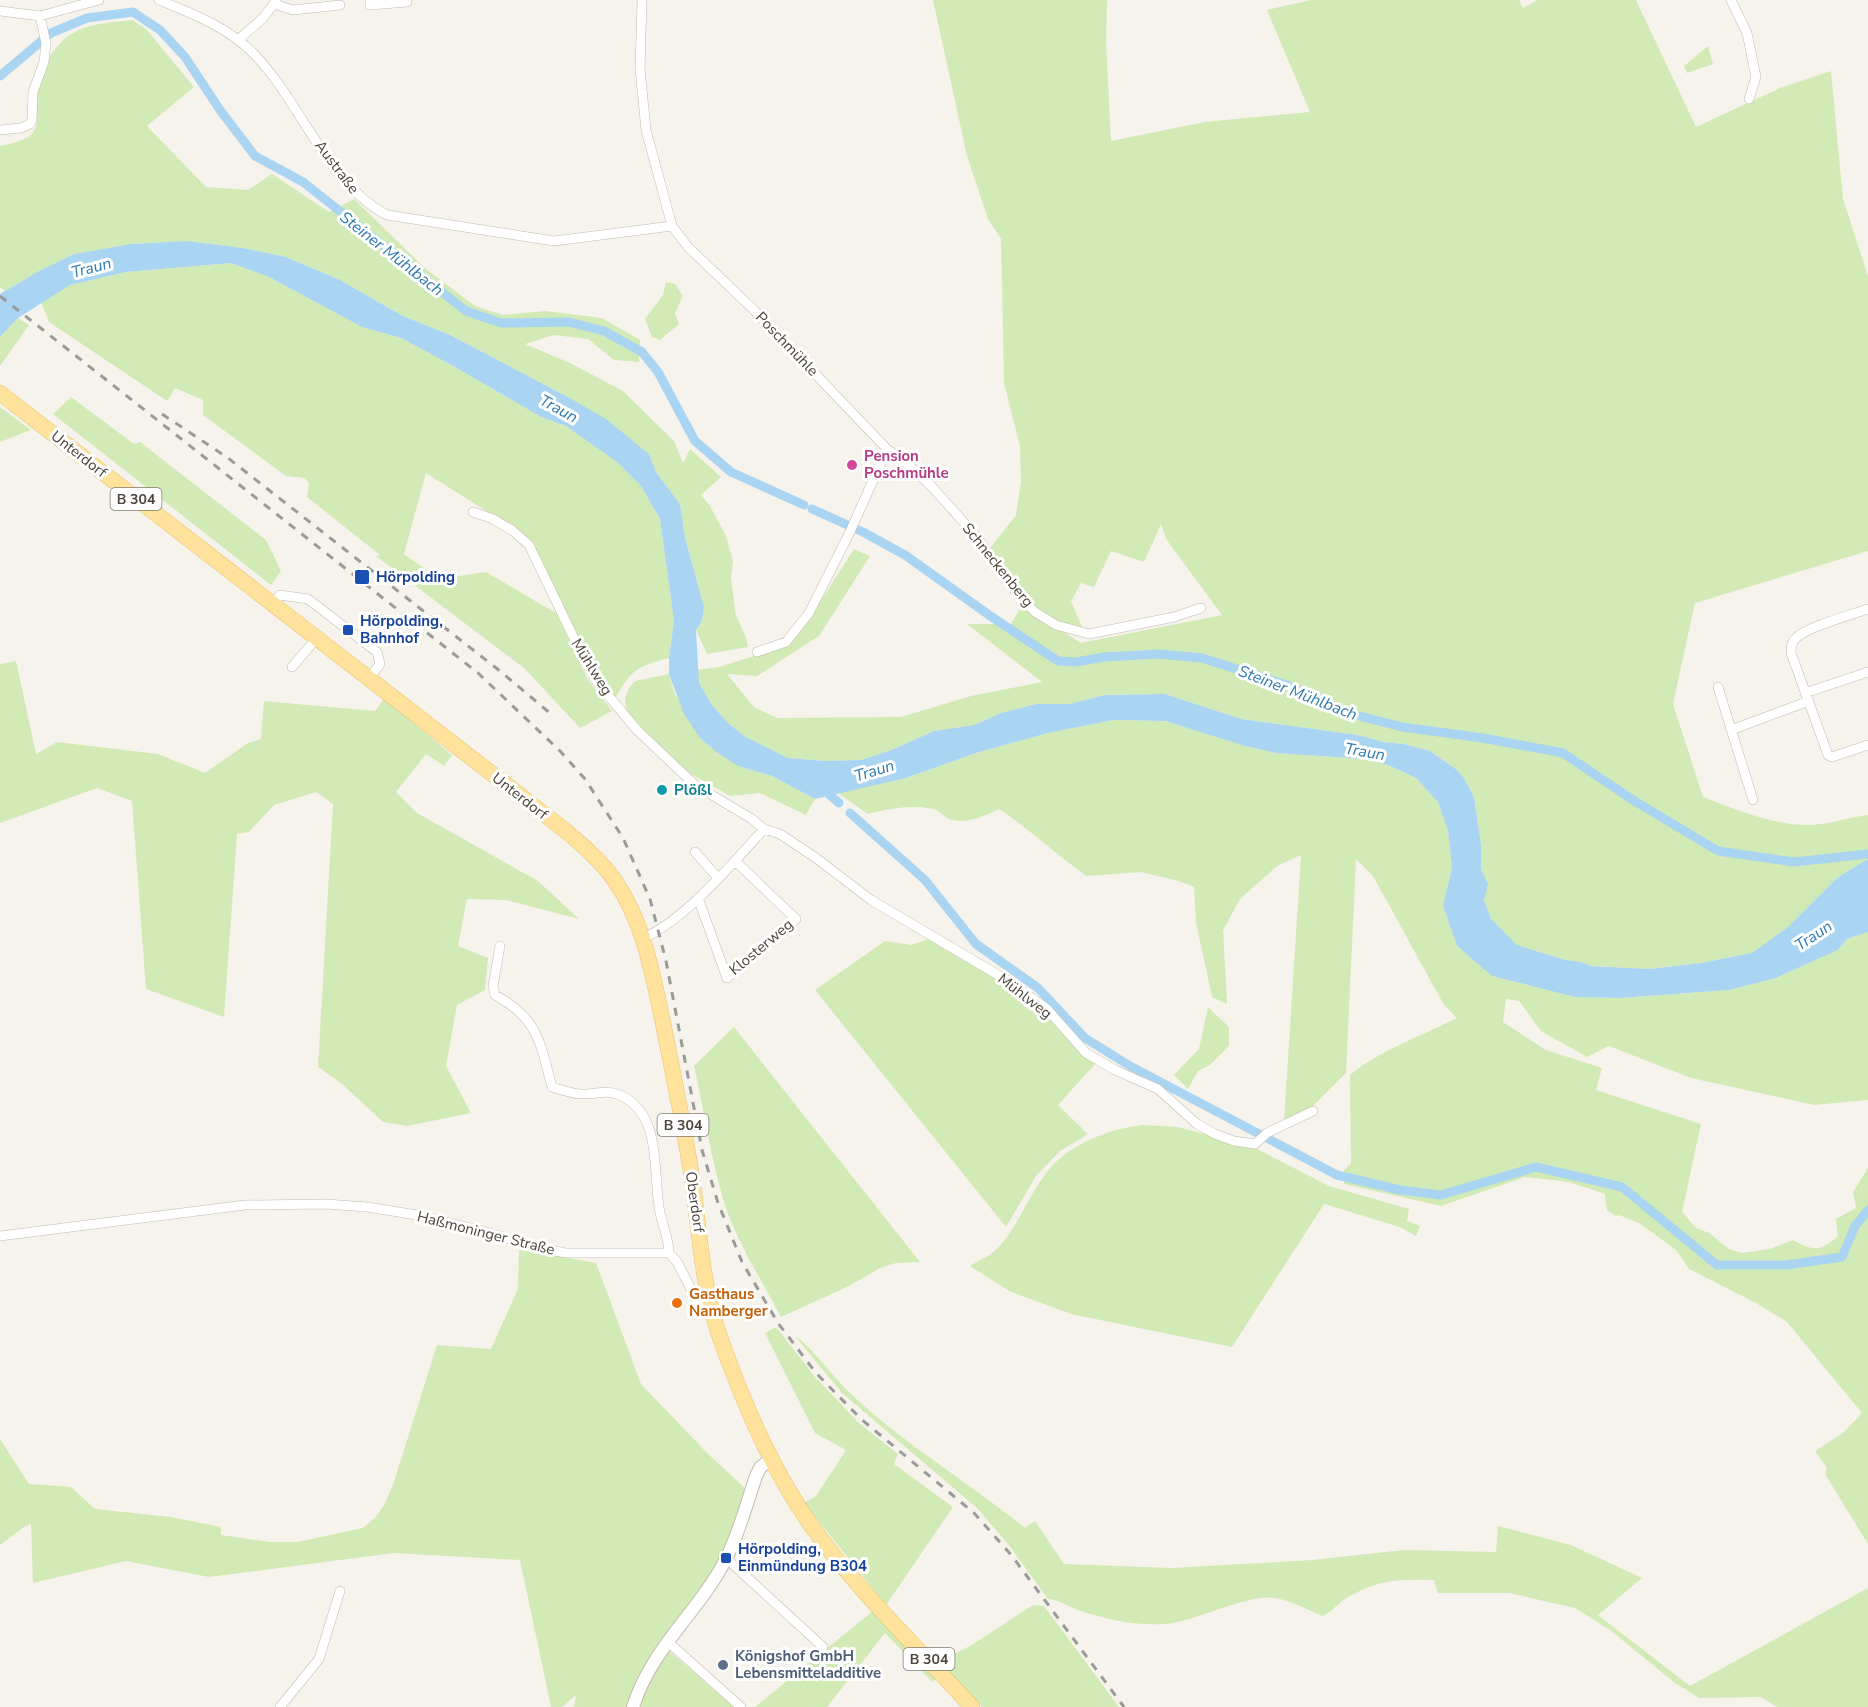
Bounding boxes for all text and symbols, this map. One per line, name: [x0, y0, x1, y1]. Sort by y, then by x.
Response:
street label: Austraße: [310, 136, 364, 198]
water label: Steiner Mühlbach: [335, 206, 448, 301]
water label: Traun: [69, 252, 114, 284]
street label: Poschmühle: [751, 307, 823, 381]
water label: Traun: [535, 389, 582, 428]
street label: Unterdorf: [47, 426, 112, 483]
place label: Pension Poschmühle: [864, 446, 949, 483]
marker: Pension Poschmühle: [845, 458, 859, 472]
road number: B 304: [110, 488, 162, 510]
street label: Schneckenberg: [958, 519, 1038, 611]
place label: Hörpolding: [376, 567, 455, 587]
marker: Hörpolding: [353, 568, 371, 586]
place label: Hörpolding, Bahnhof: [360, 611, 443, 648]
marker: Hörpolding, Bahnhof: [341, 623, 355, 637]
street label: Mühlweg: [567, 635, 617, 699]
water label: Steiner Mühlbach: [1235, 660, 1360, 726]
water label: Traun: [1343, 738, 1387, 766]
water label: Traun: [852, 755, 897, 787]
street label: Unterdorf: [488, 768, 553, 825]
place label: Plößl: [674, 780, 712, 800]
marker: Plößl: [655, 783, 669, 797]
street label: Klosterweg: [725, 914, 797, 980]
water label: Traun: [1791, 915, 1837, 956]
street label: Mühlweg: [994, 969, 1056, 1023]
road number: B 304: [658, 1114, 708, 1136]
street label: Oberdorf: [681, 1170, 709, 1235]
street label: Haßmoninger Straße: [415, 1206, 557, 1260]
place label: Gasthaus Namberger: [689, 1284, 768, 1321]
marker: Gasthaus Namberger: [670, 1296, 684, 1310]
place label: Hörpolding, Einmündung B304: [738, 1539, 867, 1576]
marker: Hörpolding, Einmündung B304: [719, 1551, 733, 1565]
place label: Königshof GmbH Lebensmitteladditive: [735, 1646, 881, 1683]
road number: B 304: [904, 1648, 954, 1670]
marker: Königshof GmbH Lebensmitteladditive: [716, 1658, 730, 1672]

